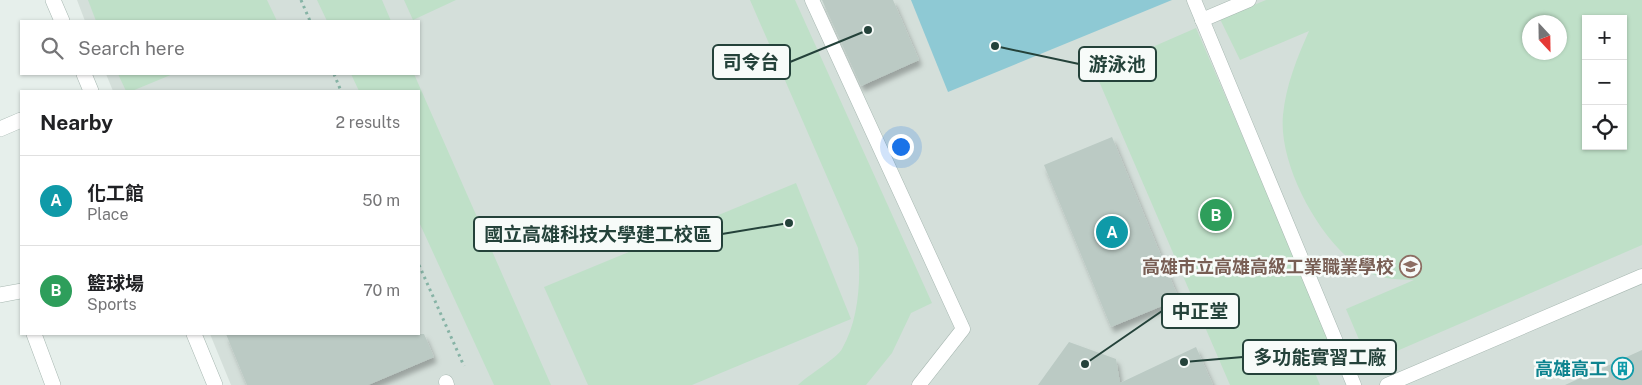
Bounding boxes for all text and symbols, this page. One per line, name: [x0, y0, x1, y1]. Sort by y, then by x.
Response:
north arrow: [1522, 15, 1567, 60]
map controls: [1582, 15, 1627, 150]
button: +: [1582, 15, 1627, 60]
search box: [20, 20, 420, 75]
icon: search: [38, 34, 66, 62]
text: Search here: [78, 37, 185, 59]
callout: 司令台: [713, 45, 790, 79]
callout: 游泳池: [1079, 47, 1156, 81]
text: 司令台: [722, 51, 780, 73]
text: 游泳池: [1088, 53, 1146, 75]
button: −: [1582, 60, 1627, 105]
button: locate: [1582, 105, 1627, 150]
text: Nearby: [40, 110, 113, 135]
text: 2 results: [335, 113, 400, 132]
your location: [888, 134, 914, 160]
text: 化工館: [87, 182, 144, 204]
text: A: [50, 191, 62, 210]
text: 50 m: [362, 191, 400, 210]
pin: B: [1200, 196, 1232, 234]
text: Place: [87, 205, 129, 224]
pin: A: [1096, 213, 1128, 251]
callout: 國立高雄科技大學建工校區: [474, 217, 722, 251]
text: 國立高雄科技大學建工校區: [484, 223, 712, 245]
school or university icon: 高雄市立高雄高級工業職業學校: [1398, 254, 1422, 278]
place label: 高雄市立高雄高級工業職業學校: [1142, 256, 1394, 277]
text: 籃球場: [87, 272, 144, 294]
text: B: [51, 281, 61, 300]
text: 70 m: [363, 281, 400, 300]
callout: 中正堂: [1162, 294, 1239, 328]
text: Sports: [87, 295, 137, 314]
text: 中正堂: [1171, 300, 1229, 322]
callout: 多功能實習工廠: [1243, 340, 1396, 374]
text: 多功能實習工廠: [1253, 346, 1387, 368]
building icon: 高雄高工: [1611, 356, 1635, 380]
place label: 高雄高工: [1535, 358, 1607, 379]

